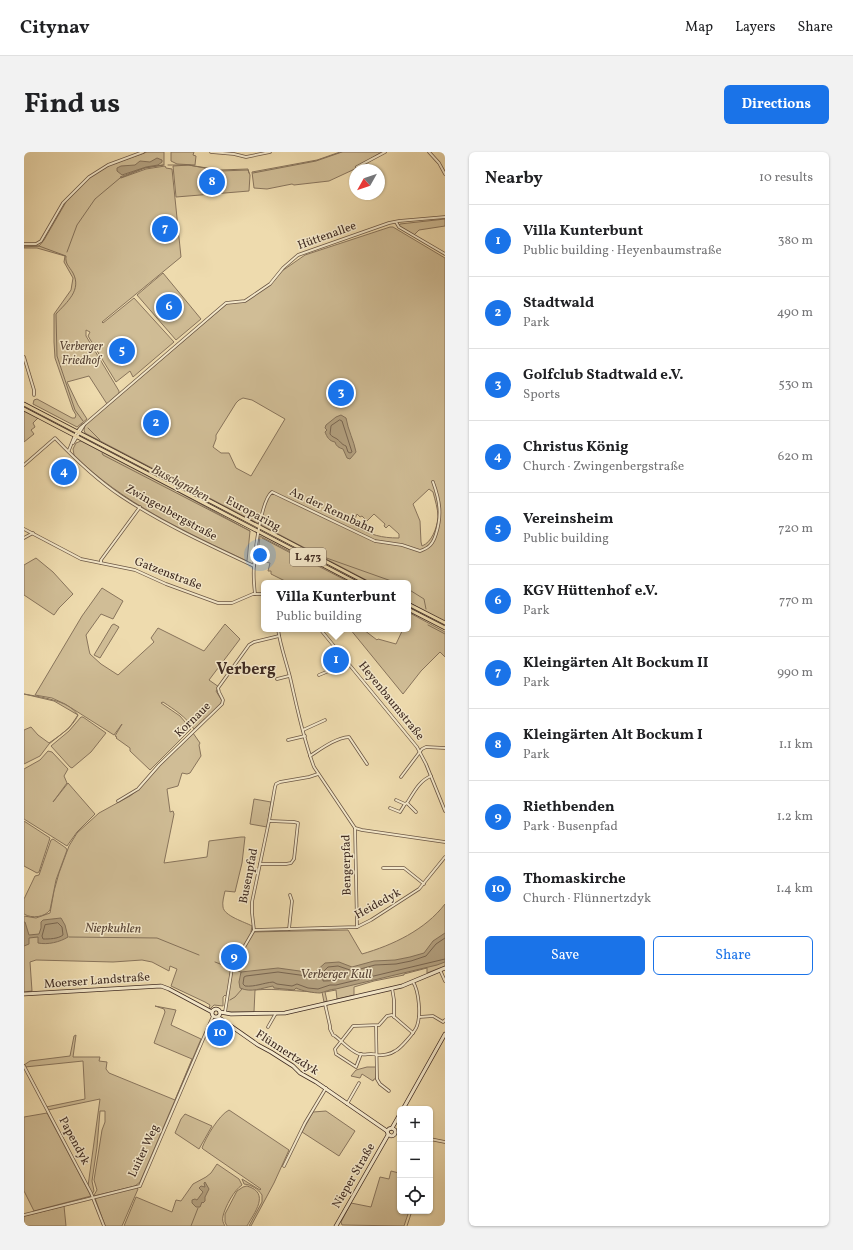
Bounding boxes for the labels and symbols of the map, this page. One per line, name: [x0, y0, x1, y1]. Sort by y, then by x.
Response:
north arrow: [349, 164, 385, 200]
pin: 8: [199, 167, 225, 197]
pin: 7: [152, 214, 178, 244]
street label: Hüttenallee: [295, 218, 359, 254]
pin: 6: [156, 292, 182, 322]
pin: 5: [109, 336, 135, 366]
park label: Verberger Friedhof: [59, 339, 103, 369]
pin: 3: [328, 378, 354, 408]
pin: 2: [143, 408, 169, 438]
pin: 4: [51, 457, 77, 487]
water label: Buschgraben: [148, 461, 213, 507]
street label: Zwingenbergstraße: [122, 481, 220, 545]
street label: An der Rennbahn: [287, 484, 377, 538]
street label: Europaring: [223, 493, 283, 535]
your location: [250, 545, 270, 565]
road number: L 473: [290, 548, 326, 566]
street label: Gatzenstraße: [132, 554, 204, 594]
pin: 1: [323, 645, 349, 675]
street label: Heyenbaumstraße: [354, 658, 428, 744]
district label: Verberg: [216, 659, 276, 681]
street label: Kornaue: [171, 699, 215, 741]
street label: Bengerpfad: [338, 834, 356, 896]
street label: Busenpfad: [236, 847, 262, 905]
street label: Heidedyk: [352, 885, 404, 923]
water label: Niepkuhlen: [85, 920, 142, 938]
pin: 9: [221, 942, 247, 972]
water label: Verberger Kull: [300, 966, 372, 984]
street label: Moerser Landstraße: [44, 969, 151, 993]
pin: 10: [207, 1018, 233, 1048]
street label: Flünnertzdyk: [252, 1027, 322, 1080]
street label: Papendyk: [55, 1114, 94, 1168]
street label: Luiter Weg: [125, 1122, 163, 1180]
street label: Nieper Straße: [329, 1140, 379, 1212]

